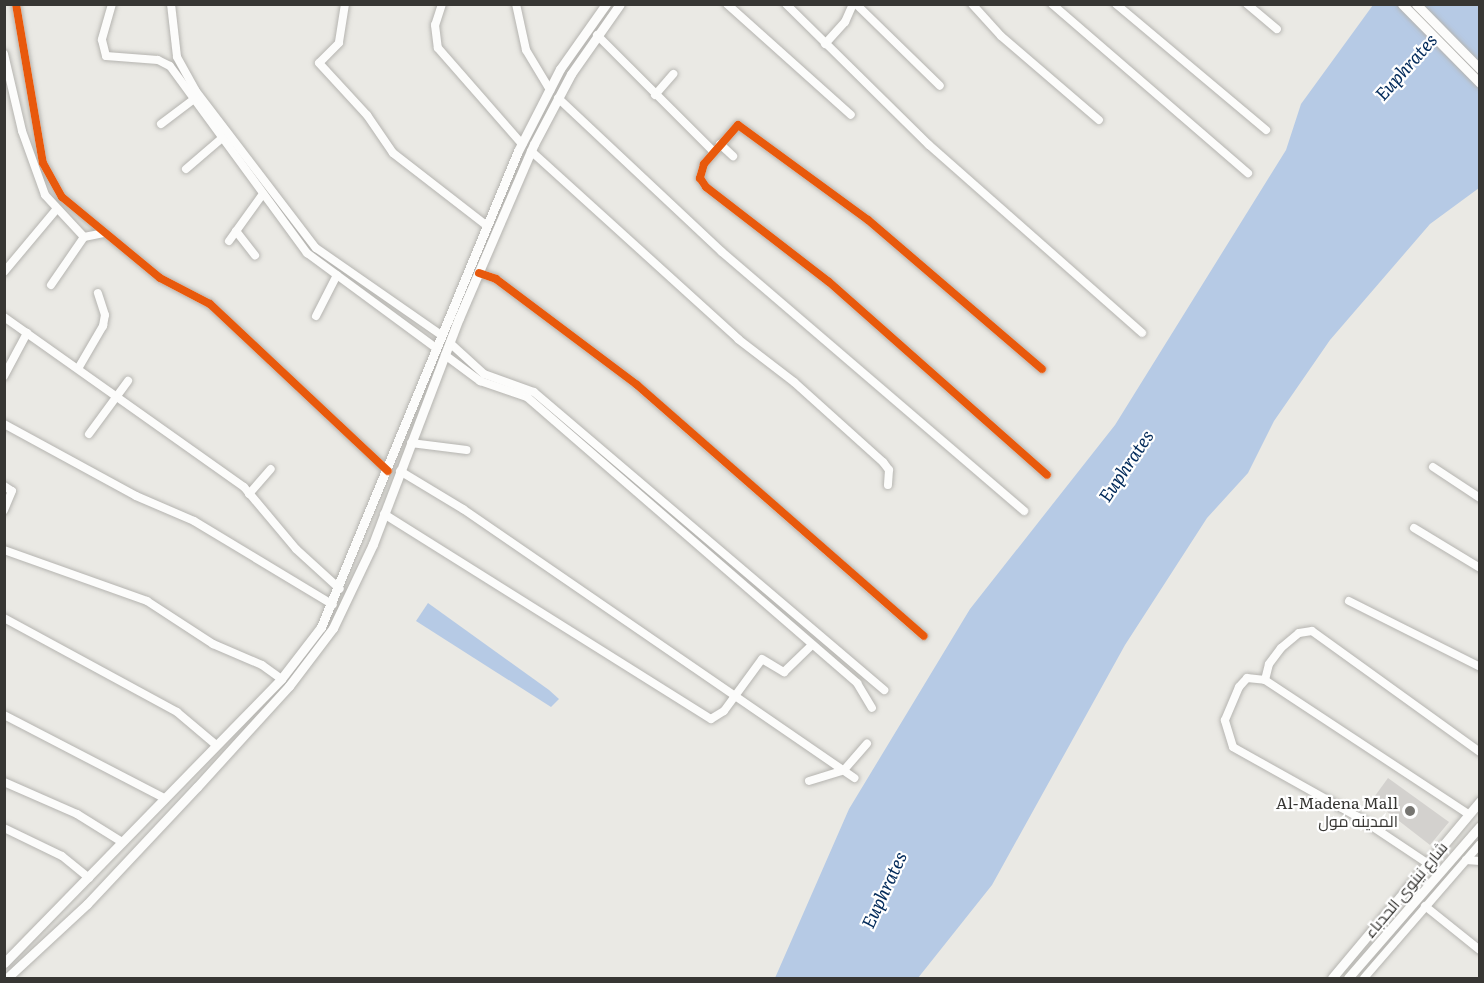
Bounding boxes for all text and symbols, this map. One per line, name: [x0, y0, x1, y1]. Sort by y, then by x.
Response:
water label: Euphrates: [1371, 29, 1441, 105]
water label: Euphrates: [1094, 426, 1158, 506]
place label: Al-Madena Mall المدينه مول: [1276, 792, 1398, 830]
marker: Al-Madena Mall المدينه مول: [1403, 804, 1417, 818]
street label: شارع نينوى الحدباء: [1359, 837, 1451, 941]
water label: Euphrates: [857, 848, 911, 932]

